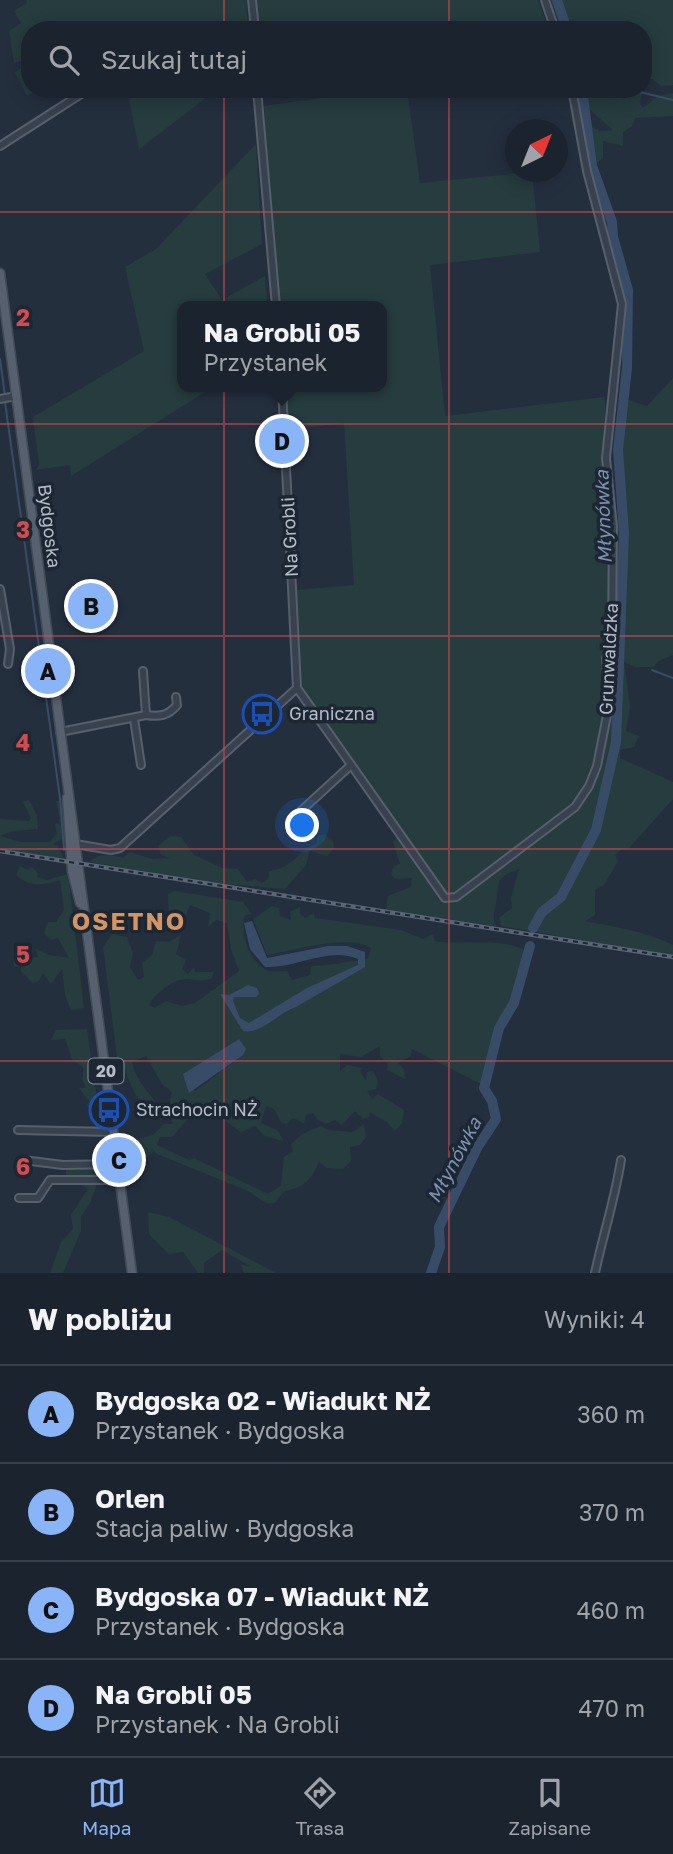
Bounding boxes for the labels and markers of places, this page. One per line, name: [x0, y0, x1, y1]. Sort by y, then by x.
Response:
pin: D: [259, 415, 305, 467]
pin: B: [68, 580, 114, 632]
pin: A: [25, 645, 71, 697]
bus stop icon: Graniczna: [241, 693, 283, 735]
place label: Graniczna: [289, 702, 375, 724]
bus stop icon: Strachocin NŻ: [88, 1089, 130, 1131]
place label: Strachocin NŻ: [136, 1098, 258, 1120]
pin: C: [96, 1134, 142, 1186]

